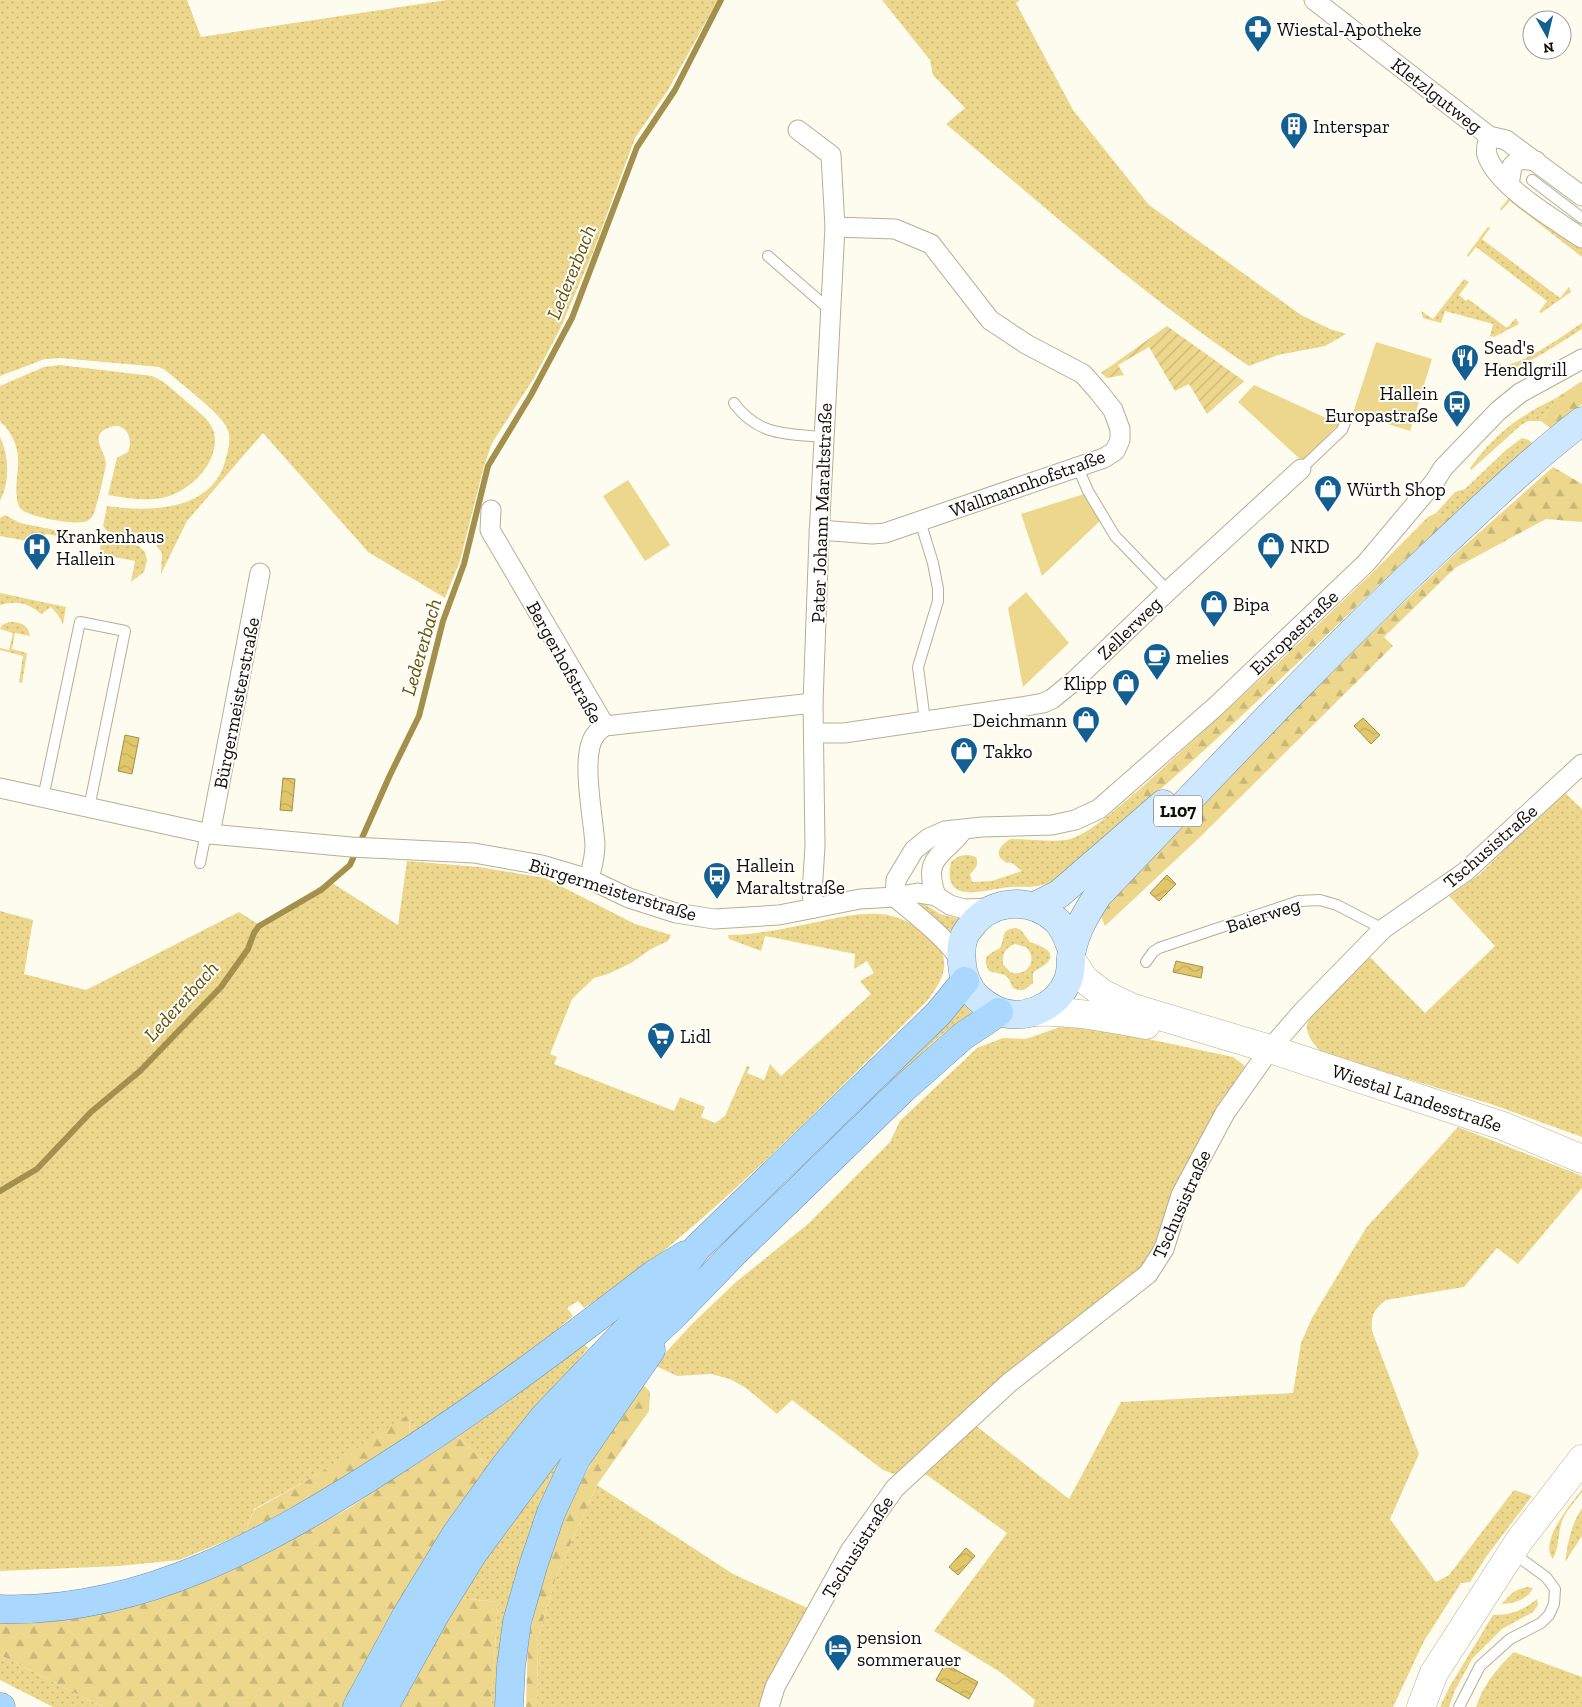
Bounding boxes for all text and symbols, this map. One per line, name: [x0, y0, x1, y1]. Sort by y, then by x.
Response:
north arrow: [1522, 10, 1572, 60]
pharmacy icon: Wiestal-Apotheke: [1243, 14, 1273, 53]
place label: Wiestal-Apotheke: [1277, 18, 1422, 41]
text: N: [1542, 38, 1555, 57]
street label: Kletzlgutweg: [1387, 53, 1487, 138]
building icon: Interspar: [1279, 111, 1309, 150]
place label: Interspar: [1313, 115, 1390, 138]
water label: Ledererbach: [541, 221, 601, 323]
place label: Sead's Hendlgrill: [1484, 336, 1567, 381]
restaurant icon: Sead's Hendlgrill: [1450, 343, 1480, 382]
place label: Hallein Europastraße: [1325, 382, 1438, 427]
bus stop icon: Hallein Europastraße: [1442, 389, 1472, 428]
street label: Pater Johann Maraltstraße: [806, 402, 837, 623]
street label: Wallmannhofstraße: [946, 445, 1108, 522]
shop icon: Würth Shop: [1313, 474, 1343, 513]
place label: Würth Shop: [1347, 478, 1446, 501]
place label: Krankenhaus Hallein: [56, 525, 164, 570]
shop icon: NKD: [1256, 531, 1286, 570]
hospital icon: Krankenhaus Hallein: [22, 532, 52, 571]
place label: NKD: [1290, 535, 1330, 558]
street label: Europastraße: [1245, 585, 1343, 680]
shop icon: Bipa: [1199, 589, 1229, 628]
street label: Zellerweg: [1092, 592, 1167, 665]
place label: Bipa: [1233, 593, 1269, 616]
water label: Ledererbach: [396, 596, 446, 698]
street label: Bergerhofstraße: [522, 597, 608, 727]
street label: Bürgermeisterstraße: [209, 615, 264, 791]
cafe icon: melies: [1142, 642, 1172, 681]
place label: melies: [1176, 646, 1229, 669]
shop icon: Klipp: [1111, 668, 1141, 707]
place label: Klipp: [1064, 672, 1107, 695]
shop icon: Deichmann: [1071, 705, 1101, 744]
place label: Deichmann: [973, 709, 1067, 732]
shop icon: Takko: [949, 736, 979, 775]
place label: Takko: [983, 740, 1033, 763]
road number: L107: [1154, 796, 1202, 826]
street label: Tschusistraße: [1439, 799, 1542, 893]
street label: Bürgermeisterstraße: [526, 853, 700, 926]
place label: Hallein Maraltstraße: [736, 854, 845, 899]
bus stop icon: Hallein Maraltstraße: [702, 861, 732, 900]
street label: Baierweg: [1223, 893, 1304, 938]
water label: Ledererbach: [139, 956, 223, 1046]
supermarket icon: Lidl: [646, 1021, 676, 1060]
place label: Lidl: [680, 1025, 711, 1048]
street label: Wiestal Landesstraße: [1329, 1059, 1505, 1137]
street label: Tschusistraße: [1147, 1146, 1216, 1262]
street label: Tschusistraße: [817, 1492, 898, 1603]
place label: pension sommerauer: [857, 1626, 962, 1671]
hotel icon: pension sommerauer: [823, 1633, 853, 1672]

